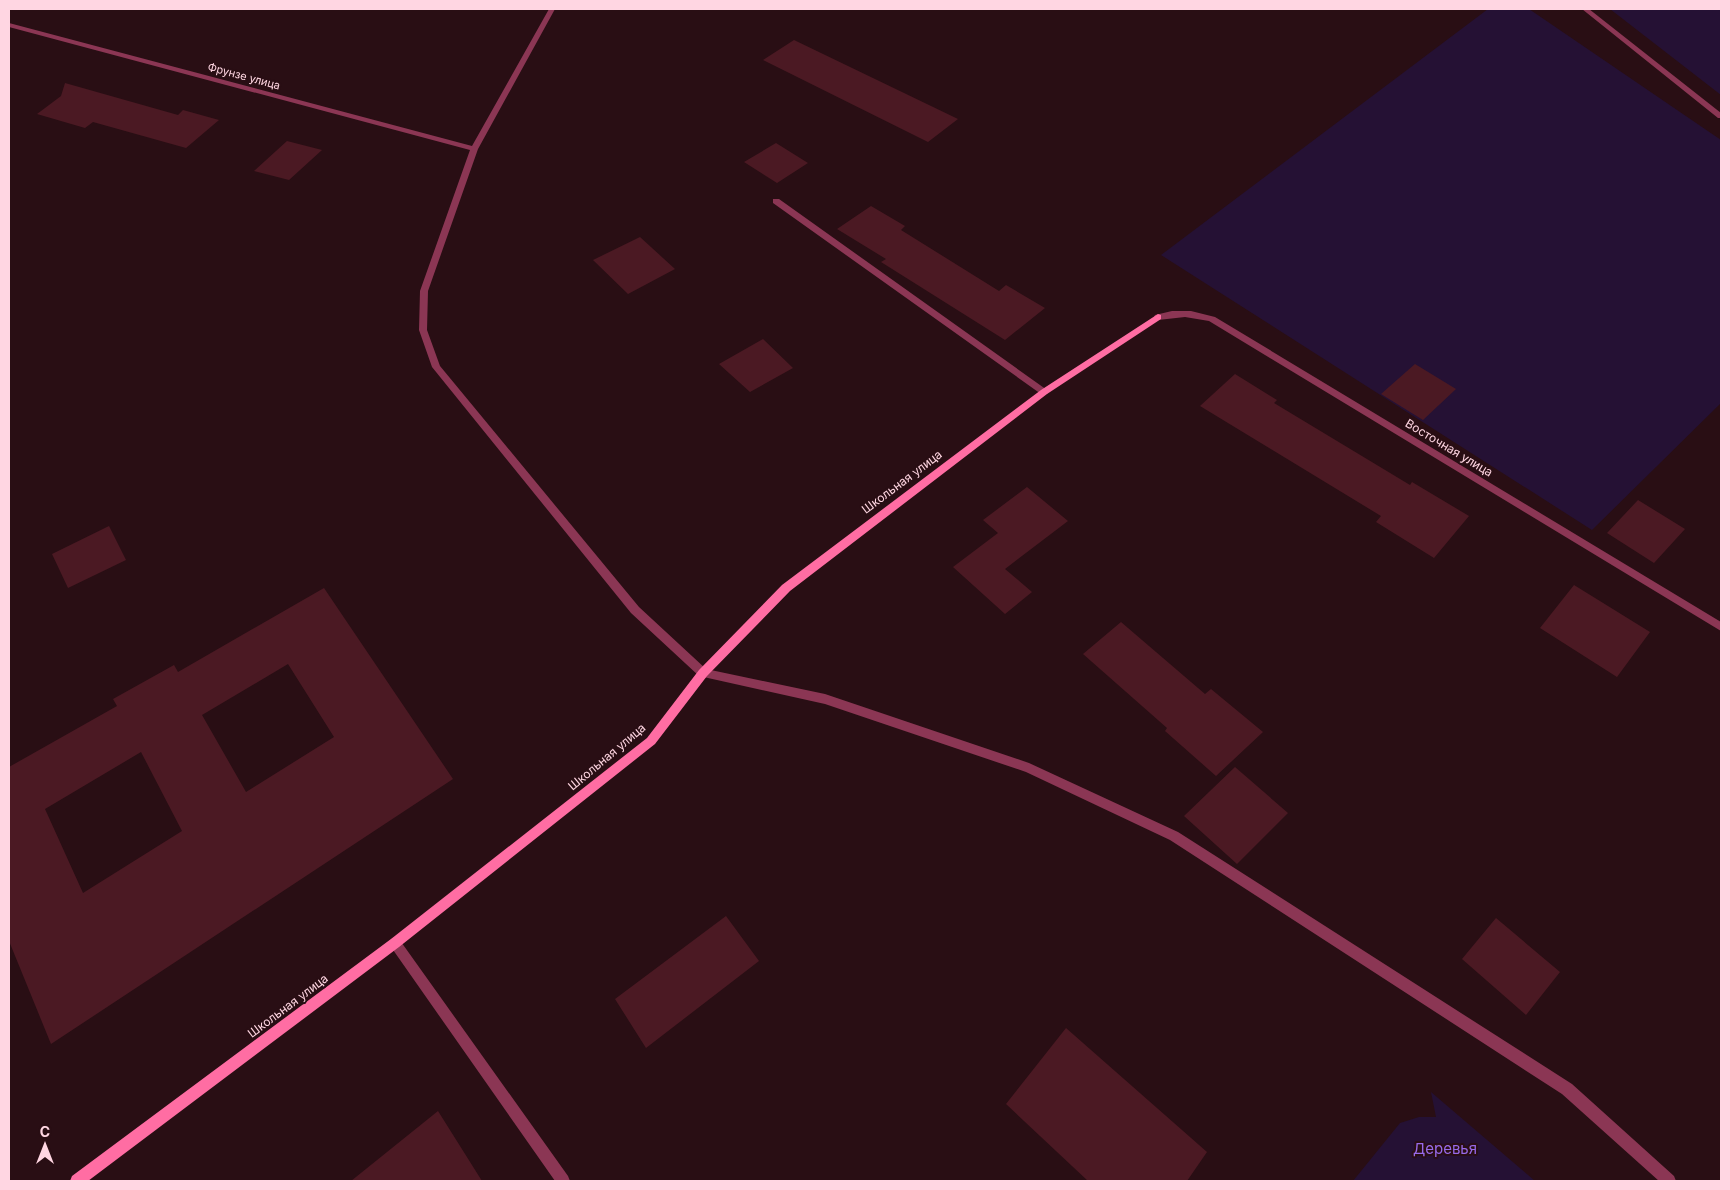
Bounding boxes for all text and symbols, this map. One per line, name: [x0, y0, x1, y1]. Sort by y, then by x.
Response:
street label: Фрунзе улица: [206, 60, 282, 92]
street label: Восточная улица: [1403, 416, 1496, 480]
street label: Школьная улица: [859, 447, 945, 517]
street label: Школьная улица: [565, 720, 648, 793]
street label: Школьная улица: [245, 971, 331, 1041]
north arrow: [20, 1120, 70, 1170]
text: С: [40, 1123, 50, 1140]
park label: Деревья: [1413, 1139, 1477, 1158]

